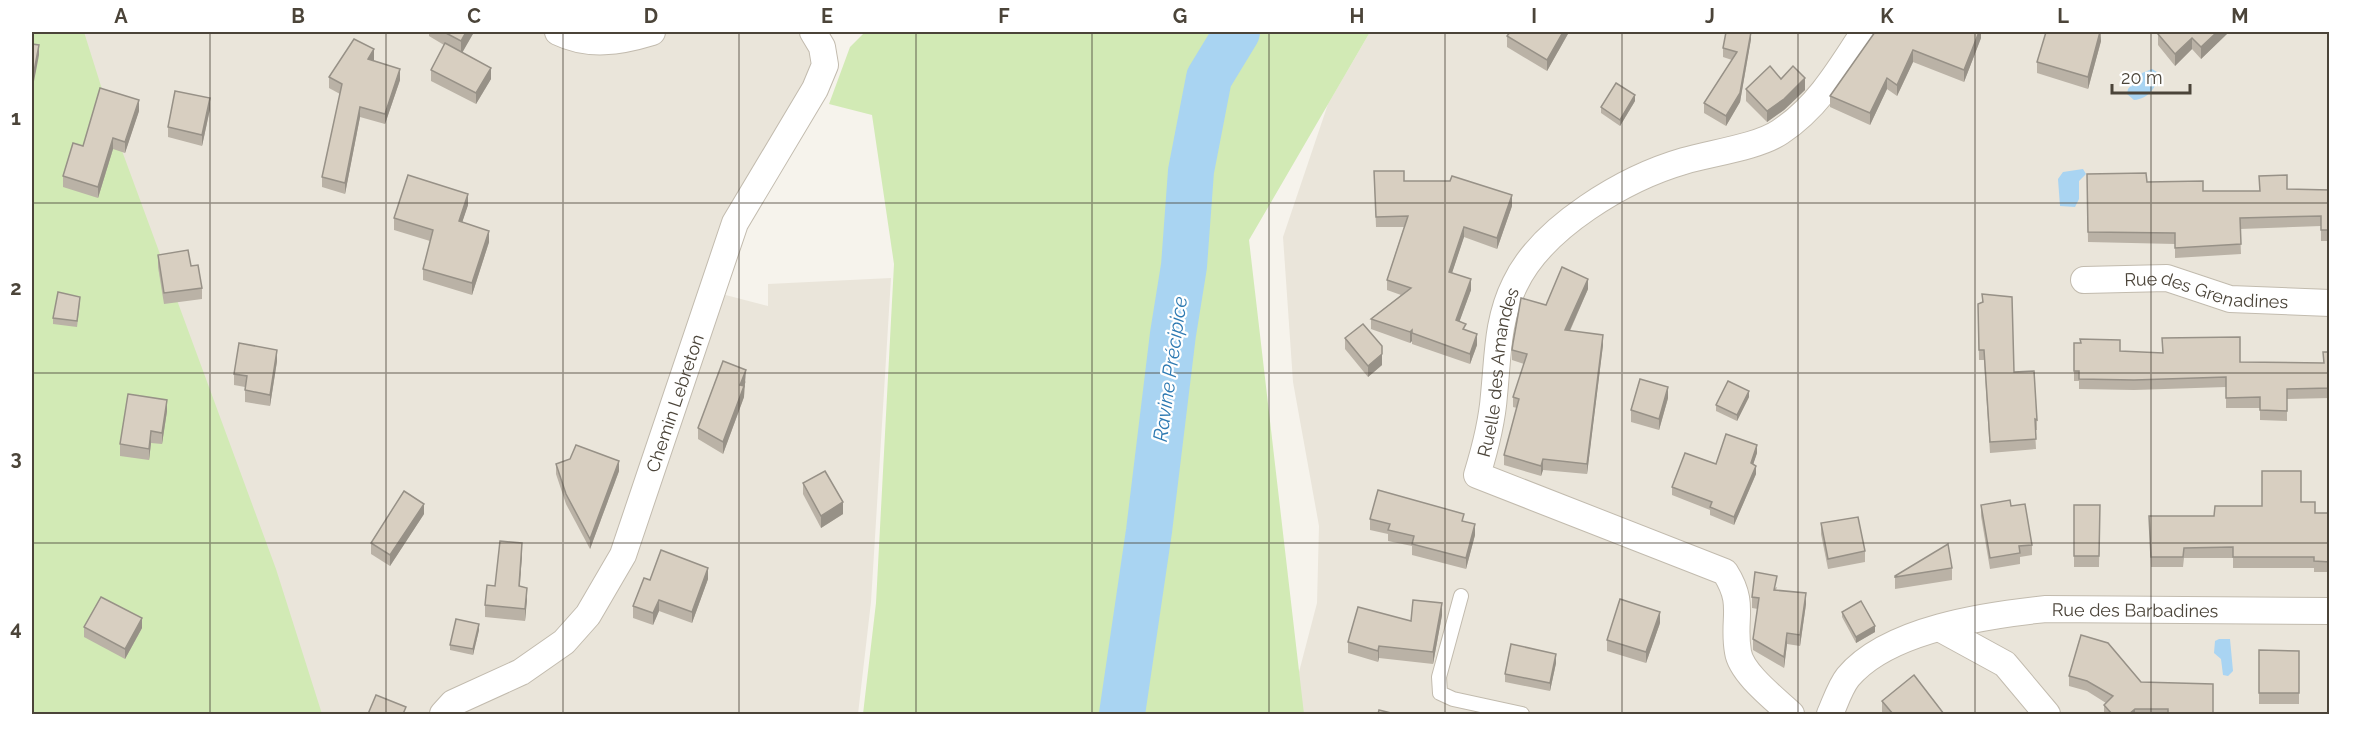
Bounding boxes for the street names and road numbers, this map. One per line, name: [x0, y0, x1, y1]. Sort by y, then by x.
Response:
street label: Rue des Grenadines: [2124, 266, 2289, 312]
street label: Ruelle des Amandes: [1472, 284, 1523, 459]
street label: Chemin Lebreton: [641, 331, 707, 475]
street label: Rue des Barbadines: [2052, 599, 2219, 621]

